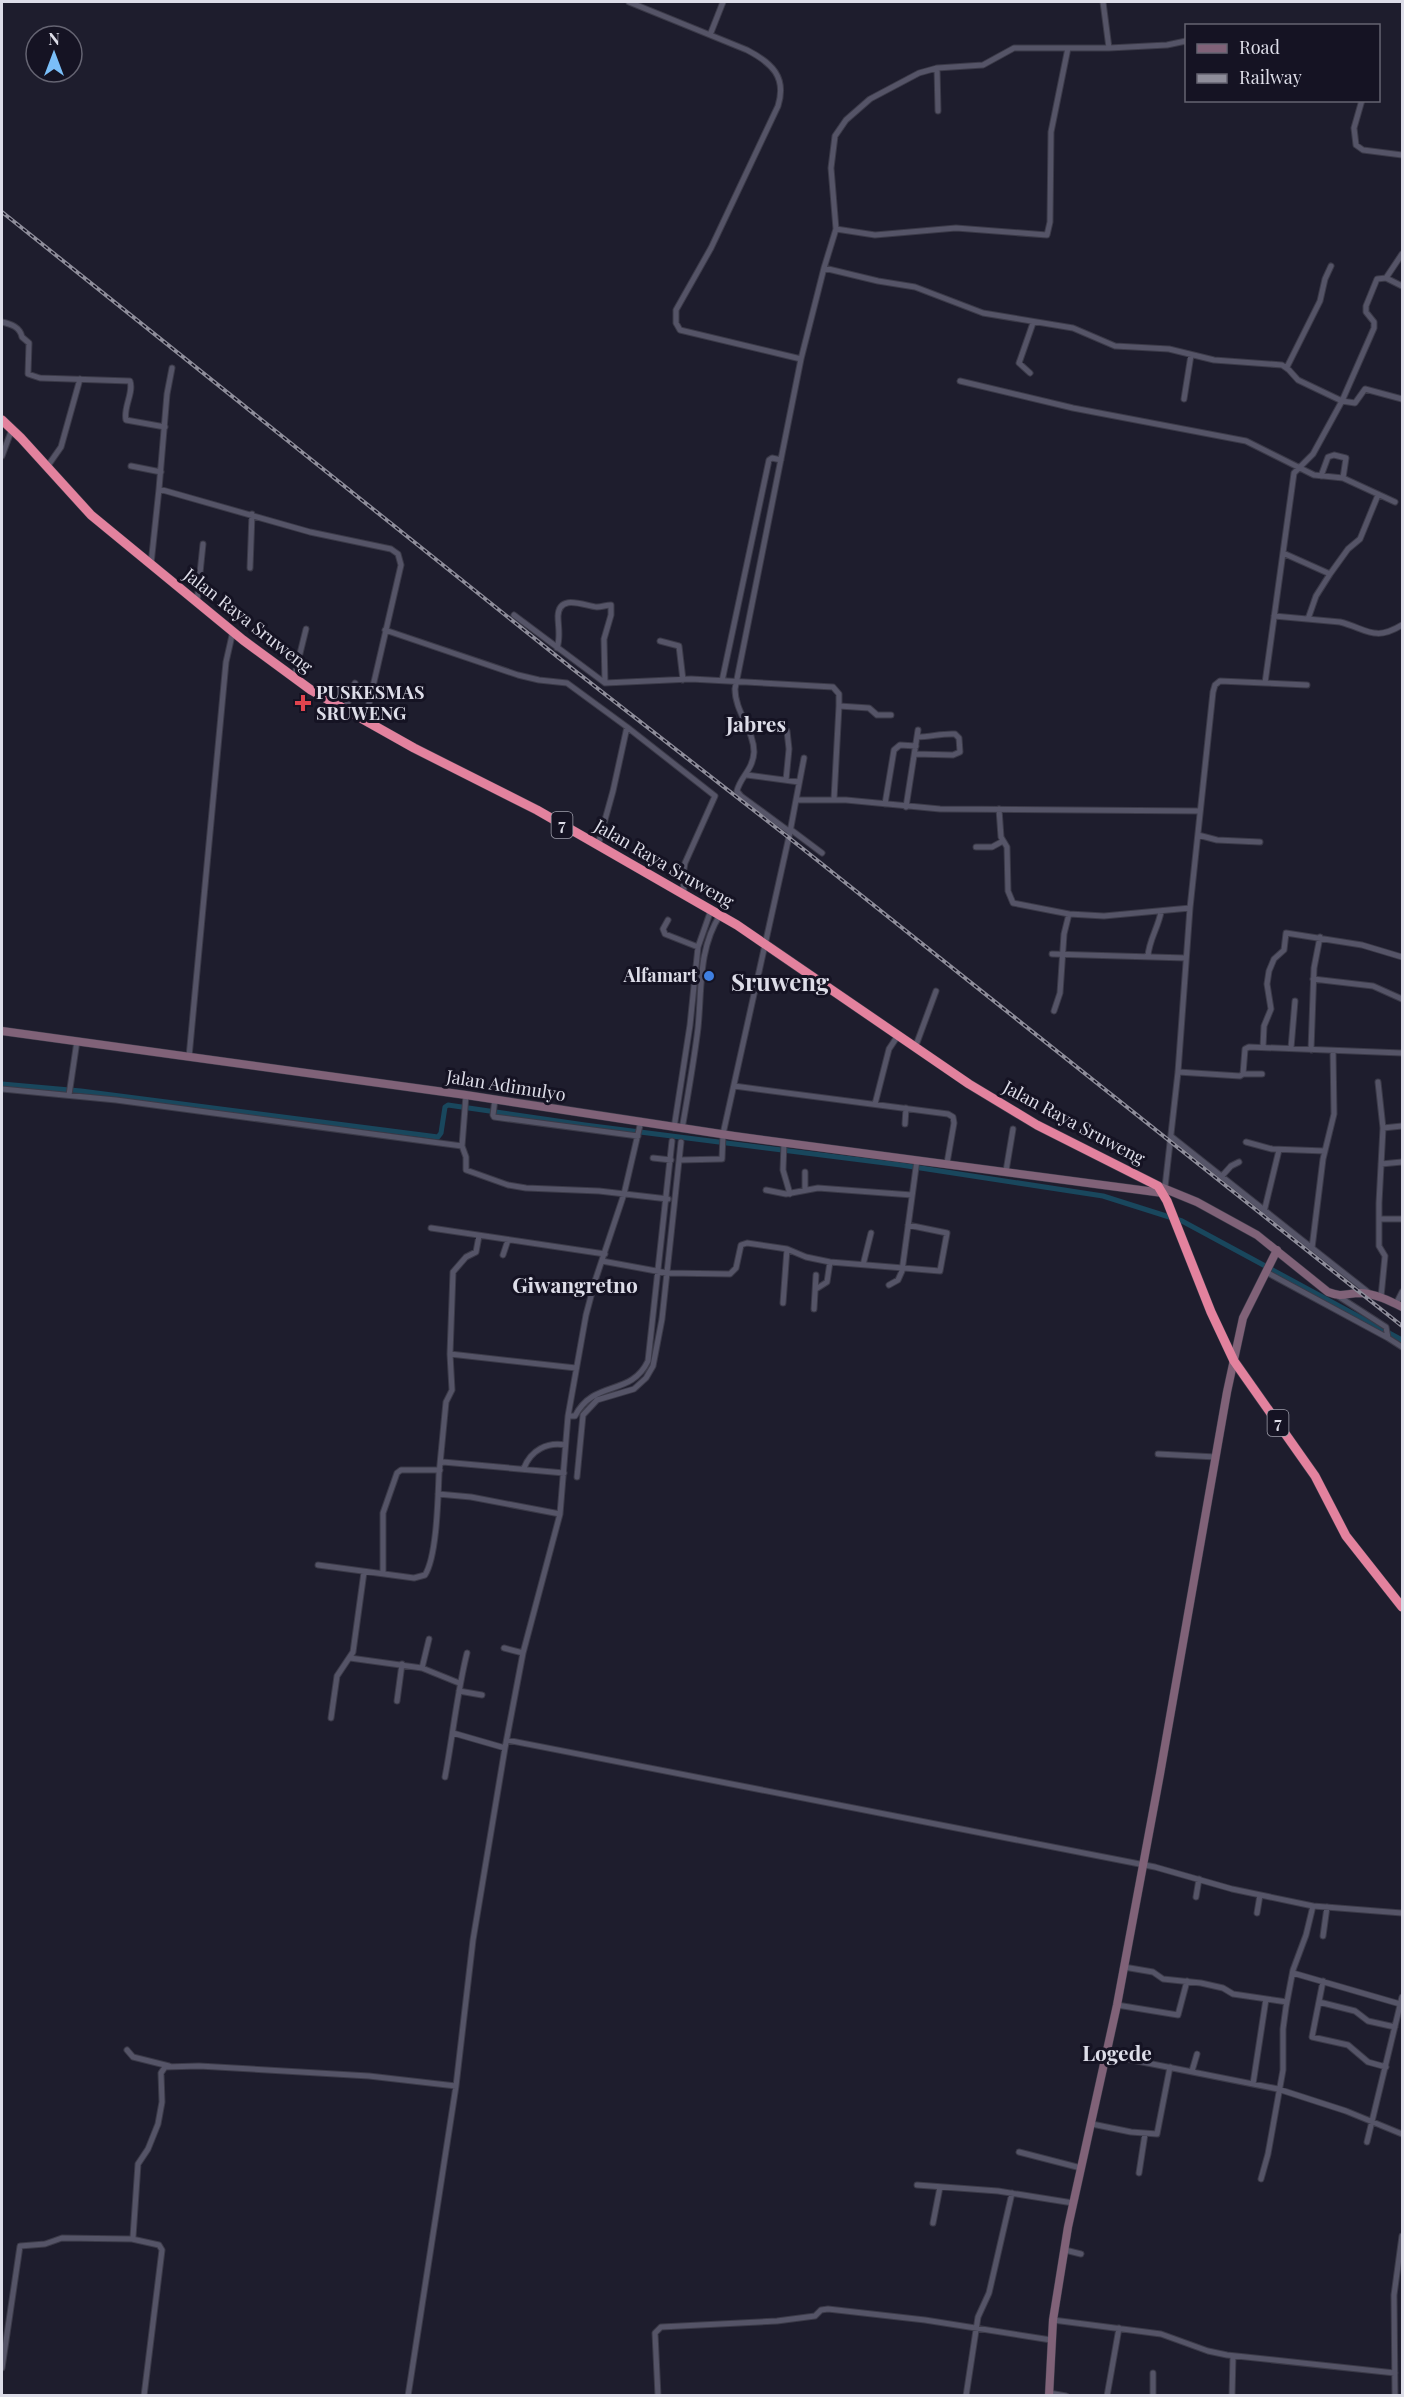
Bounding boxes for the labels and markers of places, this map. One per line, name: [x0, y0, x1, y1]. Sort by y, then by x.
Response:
place label: PUSKESMAS SRUWENG: [316, 680, 424, 725]
marker: PUSKESMAS SRUWENG: [294, 694, 312, 712]
place label: Alfamart: [622, 963, 698, 987]
marker: Alfamart: [702, 969, 716, 983]

